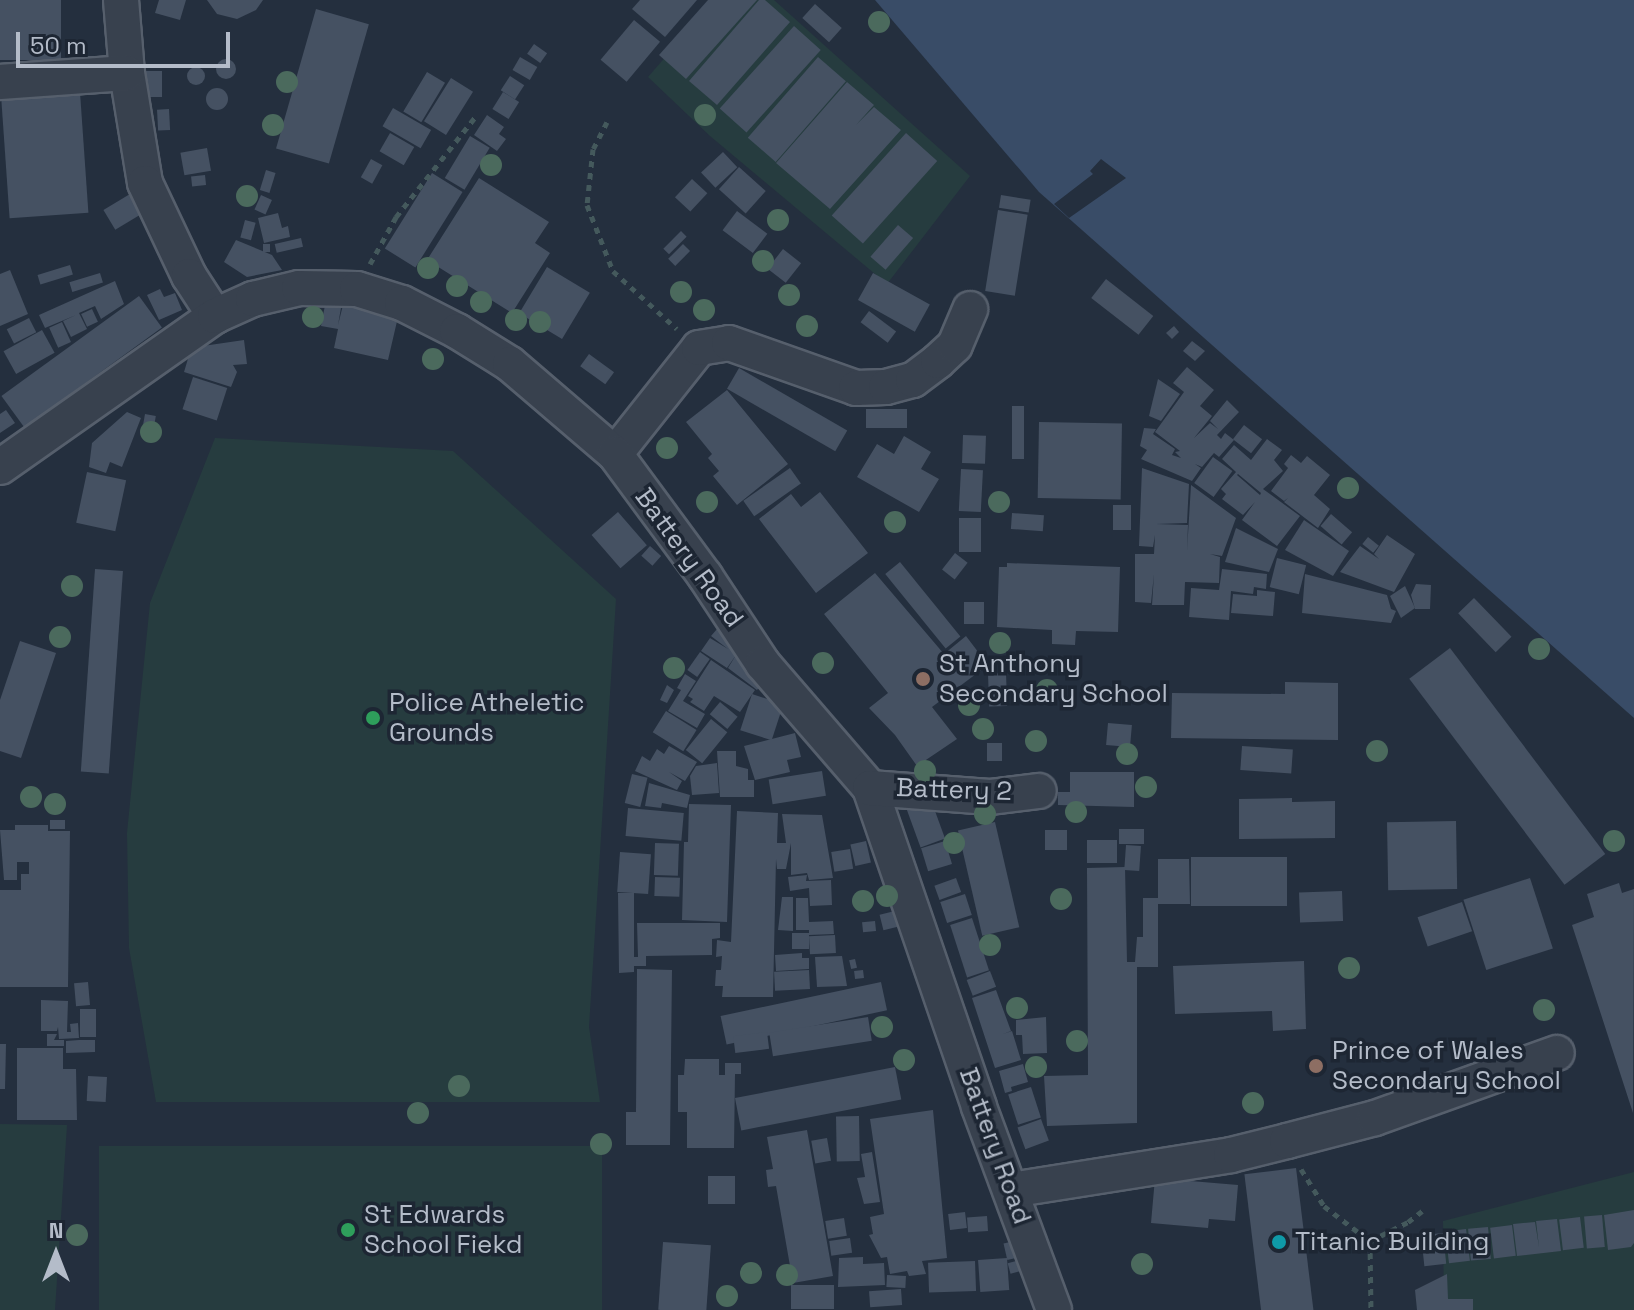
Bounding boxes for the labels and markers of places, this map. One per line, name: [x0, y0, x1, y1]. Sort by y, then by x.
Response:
place label: St Anthony Secondary School: [939, 648, 1168, 710]
marker: St Anthony Secondary School: [914, 670, 932, 688]
place label: Police Atheletic Grounds: [389, 687, 585, 748]
marker: Police Atheletic Grounds: [364, 709, 382, 727]
place label: Prince of Wales Secondary School: [1332, 1035, 1561, 1096]
marker: Prince of Wales Secondary School: [1307, 1057, 1325, 1075]
place label: St Edwards School Fiekd: [364, 1199, 522, 1260]
marker: St Edwards School Fiekd: [339, 1221, 357, 1239]
place label: Titanic Building: [1295, 1226, 1489, 1258]
marker: Titanic Building: [1270, 1233, 1288, 1251]

